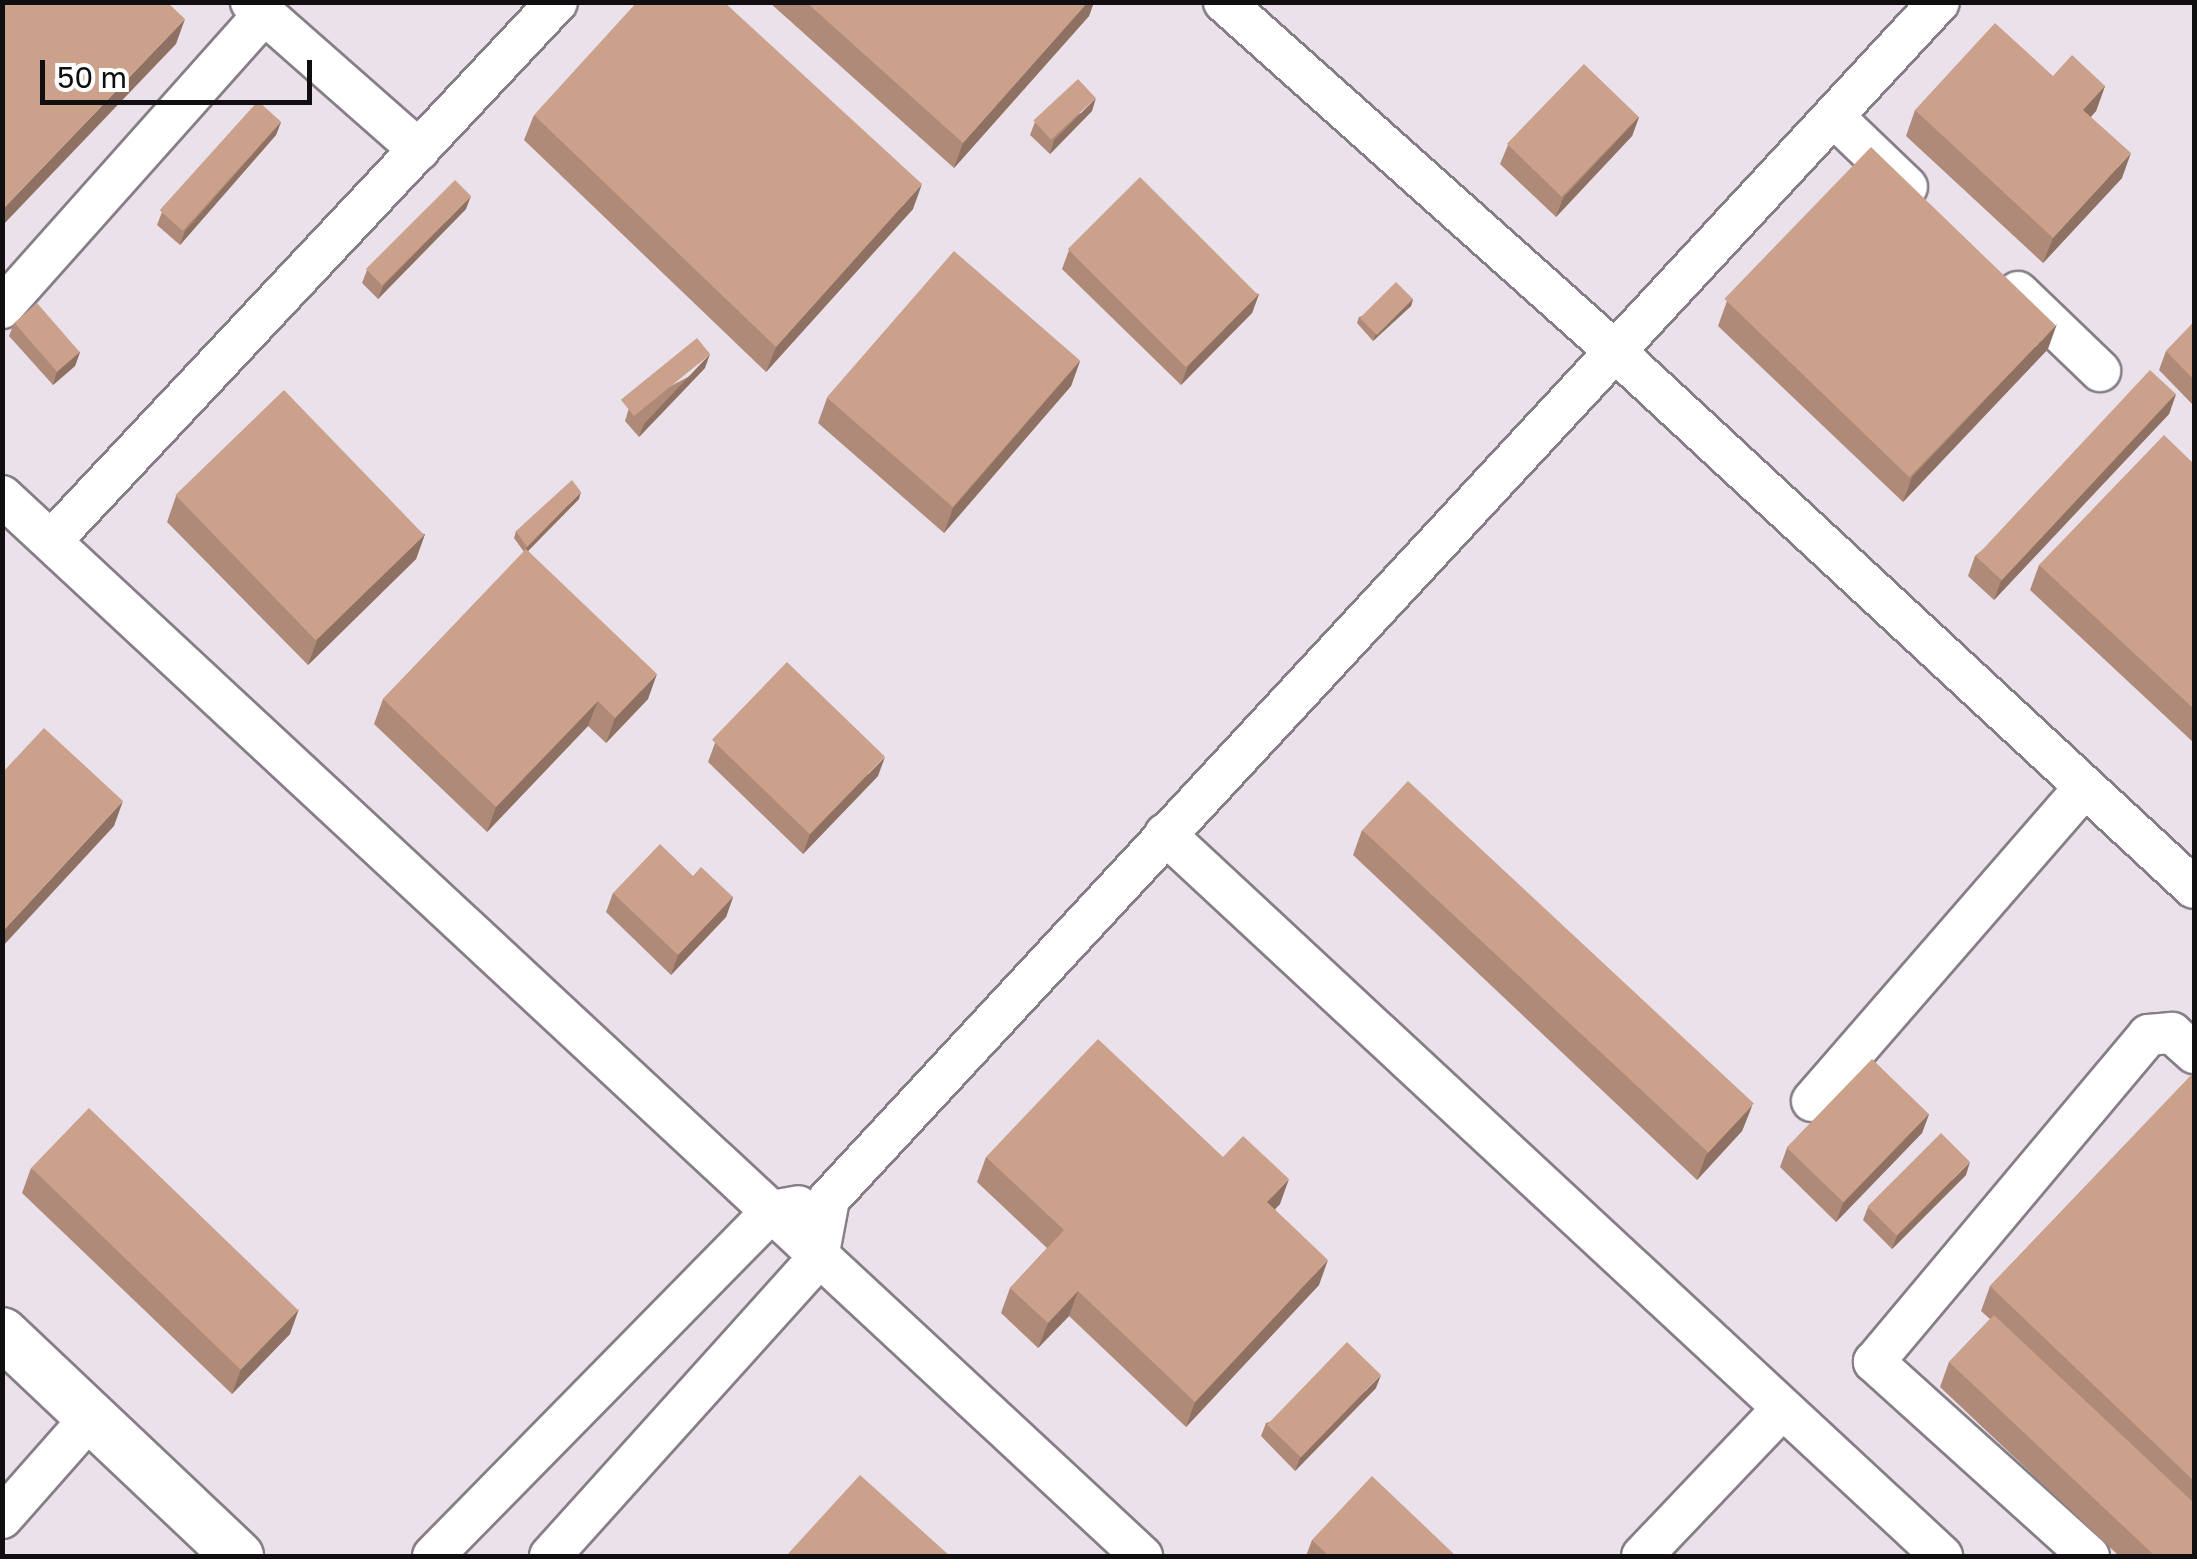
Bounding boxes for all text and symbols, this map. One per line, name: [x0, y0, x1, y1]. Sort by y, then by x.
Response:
scale bar: [45, 40, 318, 102]
text: 50 m: [57, 59, 127, 95]

